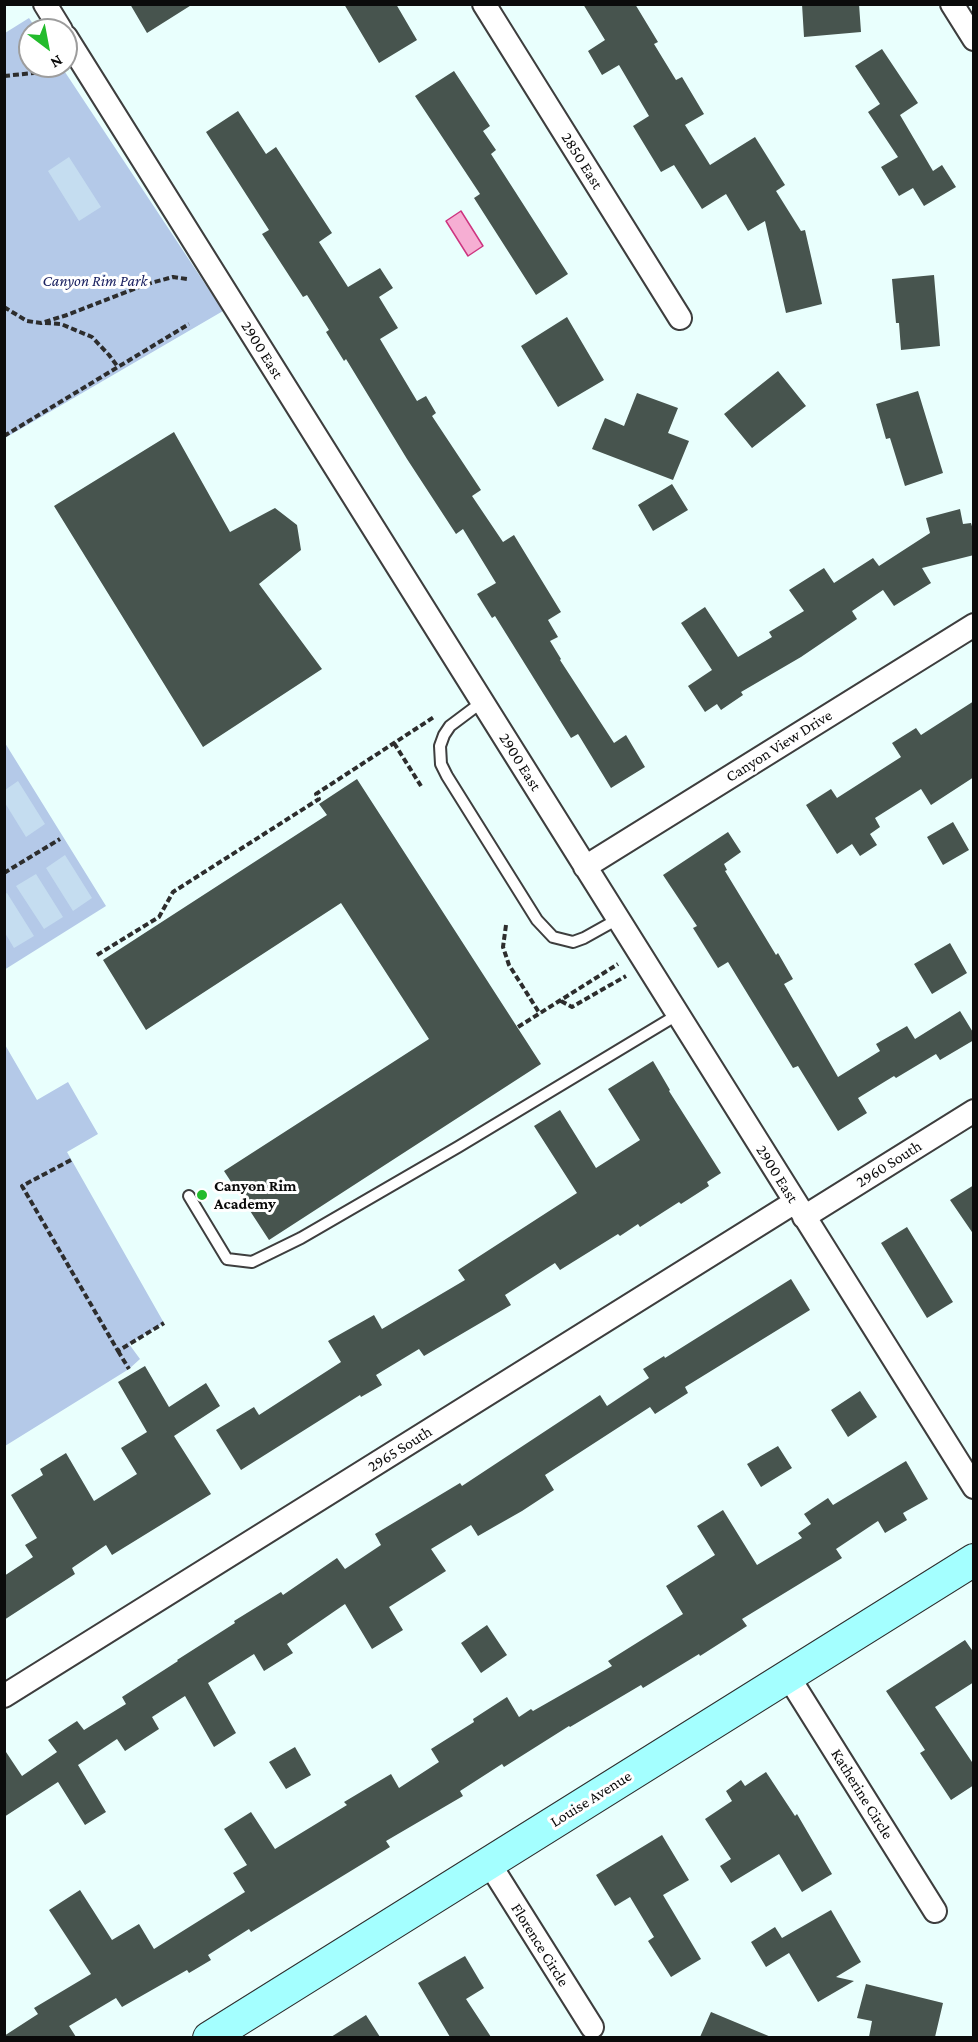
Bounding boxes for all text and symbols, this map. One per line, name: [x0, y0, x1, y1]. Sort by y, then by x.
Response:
north arrow: [18, 18, 78, 78]
text: N: [48, 52, 66, 72]
street label: 2850 East: [557, 129, 607, 193]
park label: Canyon Rim Park: [42, 271, 148, 291]
street label: 2900 East: [237, 318, 287, 382]
street label: Canyon View Drive: [722, 706, 836, 786]
street label: 2900 East: [495, 730, 545, 794]
street label: 2960 South: [853, 1136, 925, 1192]
street label: 2900 East: [752, 1142, 802, 1206]
place label: Canyon Rim Academy: [214, 1176, 297, 1214]
marker: Canyon Rim Academy: [195, 1188, 209, 1202]
street label: 2965 South: [364, 1422, 436, 1476]
street label: Katherine Circle: [827, 1745, 897, 1843]
street label: Louise Avenue: [547, 1766, 635, 1832]
street label: Florence Circle: [507, 1900, 573, 1990]

